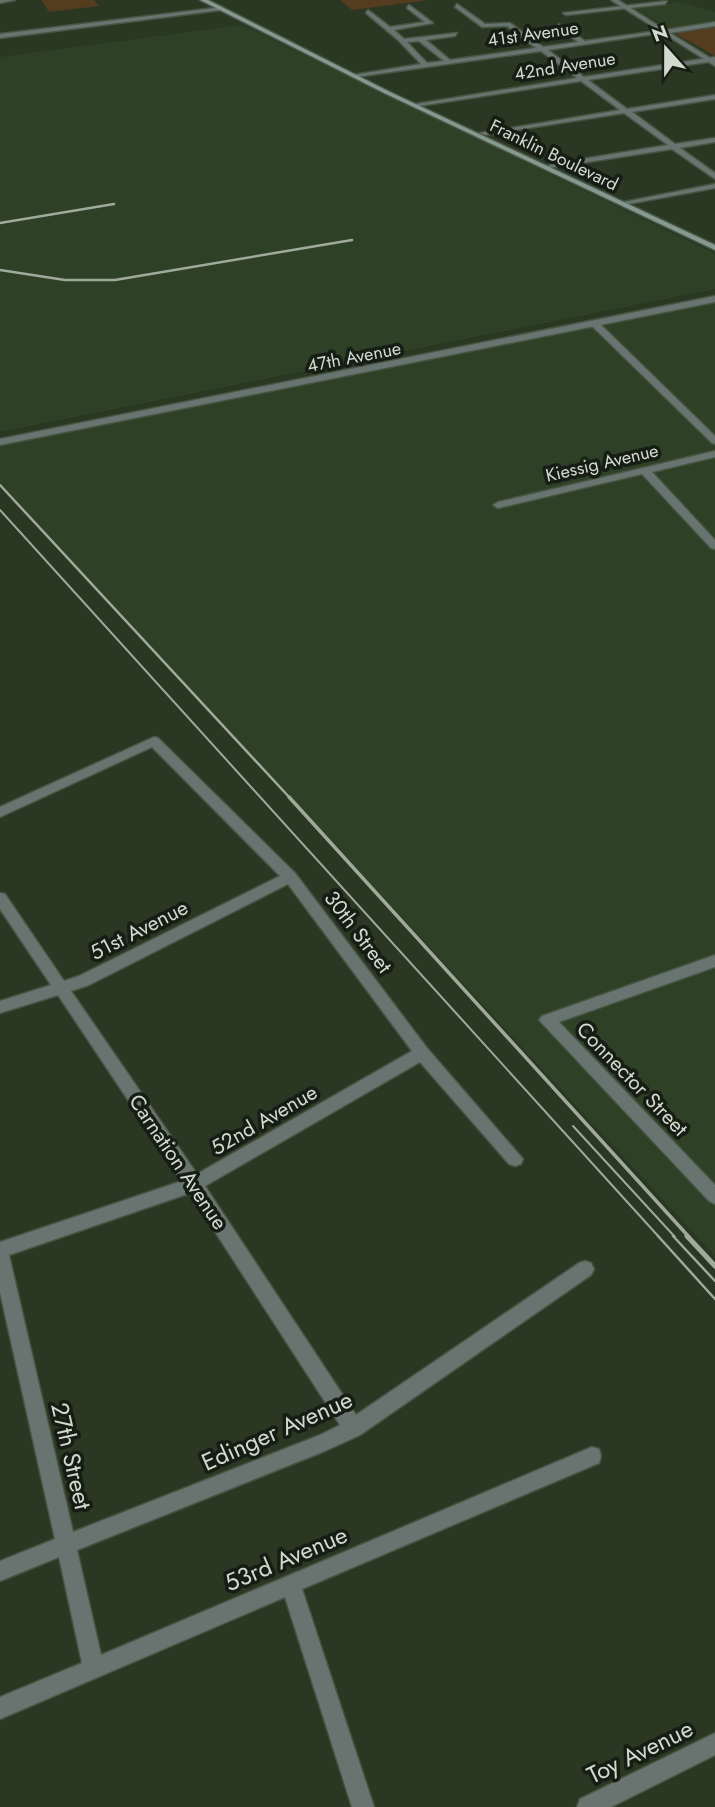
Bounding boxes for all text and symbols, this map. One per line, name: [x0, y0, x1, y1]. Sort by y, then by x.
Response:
north arrow: [631, 14, 701, 84]
street label: 41st Avenue: [486, 15, 580, 53]
text: N: [648, 18, 672, 49]
street label: 42nd Avenue: [513, 45, 617, 87]
street label: Franklin Boulevard: [485, 113, 623, 197]
street label: 47th Avenue: [305, 335, 403, 379]
street label: Kiessig Avenue: [543, 437, 661, 489]
street label: 30th Street: [317, 884, 399, 980]
street label: 51st Avenue: [85, 892, 193, 968]
street label: Connector Street: [570, 1015, 694, 1143]
street label: 52nd Avenue: [205, 1077, 323, 1163]
street label: Carnation Avenue: [122, 1088, 235, 1236]
street label: Edinger Avenue: [196, 1382, 358, 1479]
street label: 27th Street: [42, 1399, 101, 1513]
street label: 53rd Avenue: [219, 1517, 353, 1600]
street label: Toy Avenue: [581, 1711, 699, 1792]

